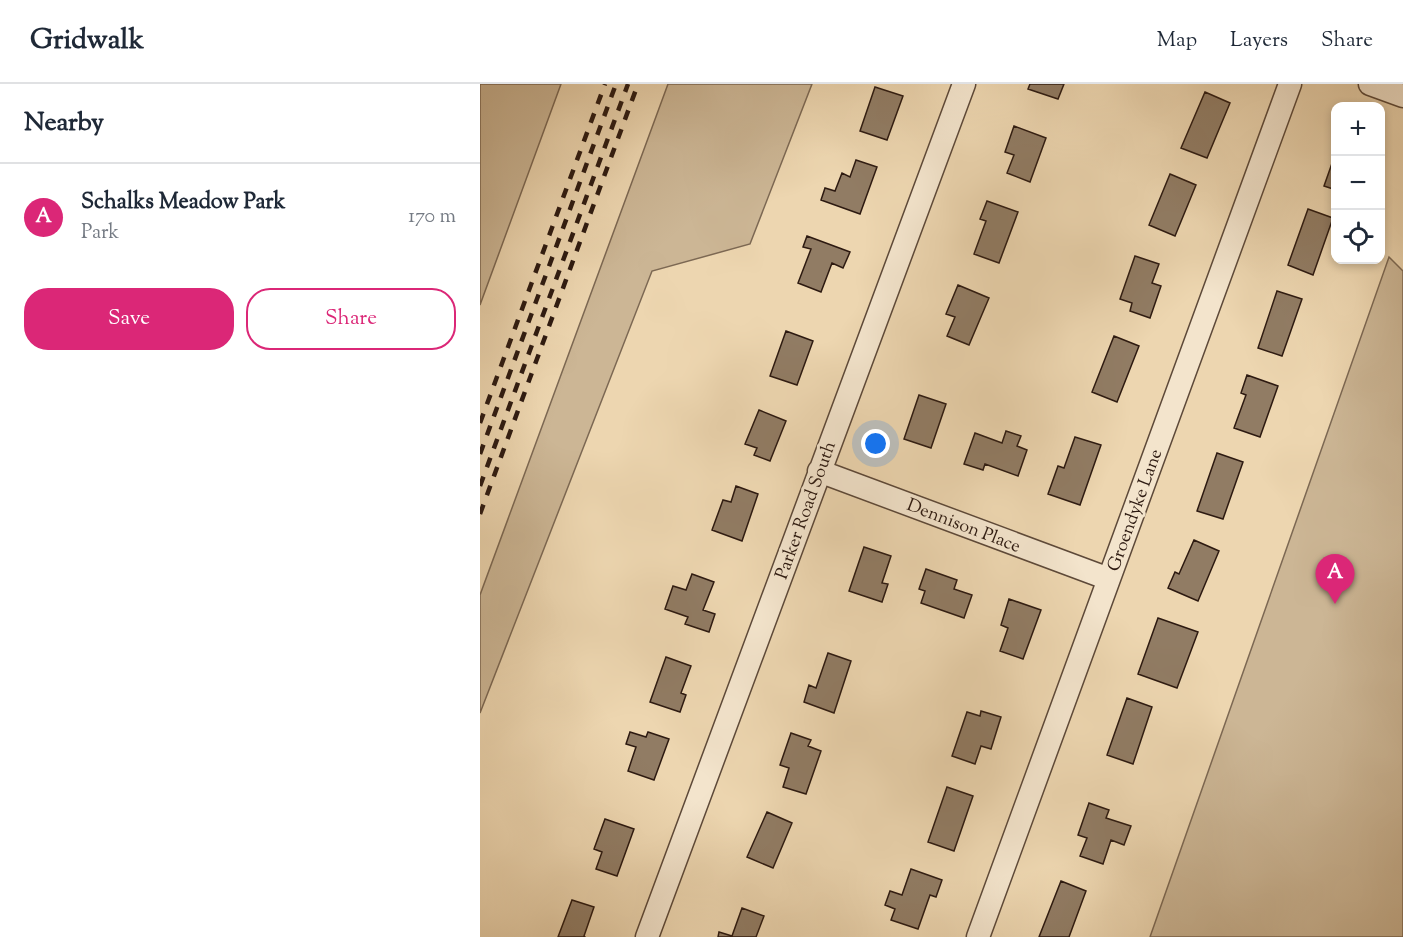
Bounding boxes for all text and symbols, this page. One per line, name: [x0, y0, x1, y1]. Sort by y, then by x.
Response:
text: Gridwalk: [30, 21, 144, 61]
text: Map: [1157, 26, 1197, 56]
text: Layers: [1230, 26, 1288, 56]
text: Share: [1321, 26, 1373, 56]
map controls: [1331, 102, 1385, 264]
button: +: [1331, 102, 1385, 156]
text: Nearby: [24, 105, 104, 142]
button: −: [1331, 156, 1385, 210]
text: Schalks Meadow Park: [81, 187, 285, 219]
text: A: [35, 203, 52, 232]
text: 170 m: [408, 203, 456, 232]
button: locate: [1331, 210, 1385, 264]
text: Park: [81, 219, 119, 248]
button: Save: [24, 288, 234, 350]
button: Share: [246, 288, 456, 350]
your location: [861, 429, 890, 458]
street label: Parker Road South: [770, 438, 844, 583]
street label: Groendyke Lane: [1102, 446, 1170, 576]
street label: Dennison Place: [903, 493, 1024, 561]
pin: A: [1316, 554, 1354, 604]

